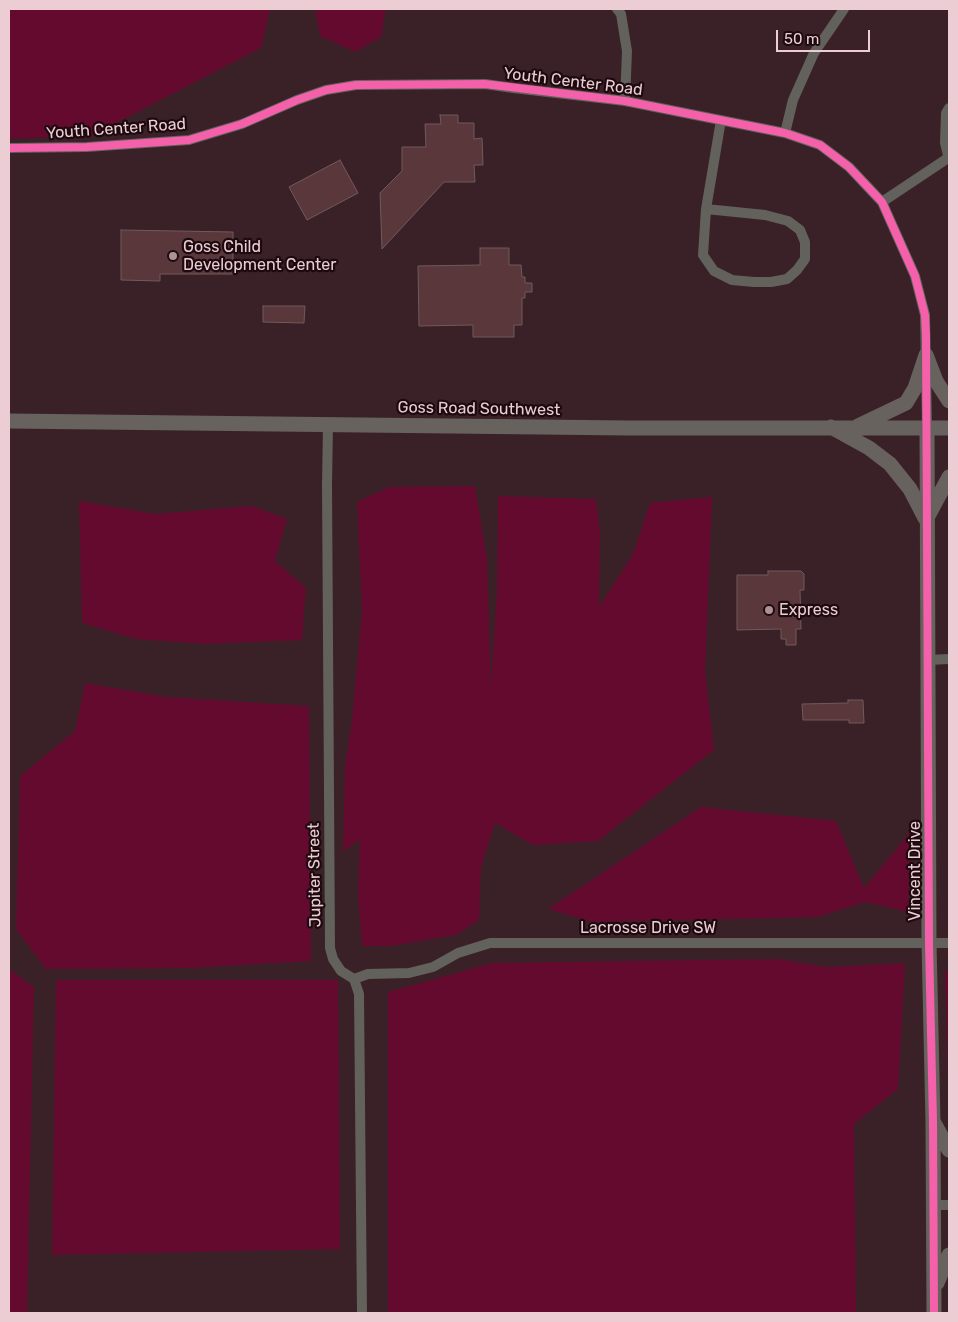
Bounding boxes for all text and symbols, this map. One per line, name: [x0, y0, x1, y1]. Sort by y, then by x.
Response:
scale bar: [778, 20, 872, 52]
text: 50 m: [784, 30, 819, 48]
street label: Youth Center Road: [502, 64, 644, 100]
street label: Youth Center Road: [45, 115, 187, 143]
place label: Goss Child Development Center: [183, 237, 336, 275]
marker: Goss Child Development Center: [167, 250, 179, 262]
street label: Goss Road Southwest: [397, 398, 561, 420]
place label: Express: [779, 600, 838, 620]
marker: Express: [763, 604, 775, 616]
street label: Vincent Drive: [905, 821, 925, 921]
street label: Jupiter Street: [304, 823, 326, 927]
street label: Lacrosse Drive SW: [580, 918, 716, 938]

